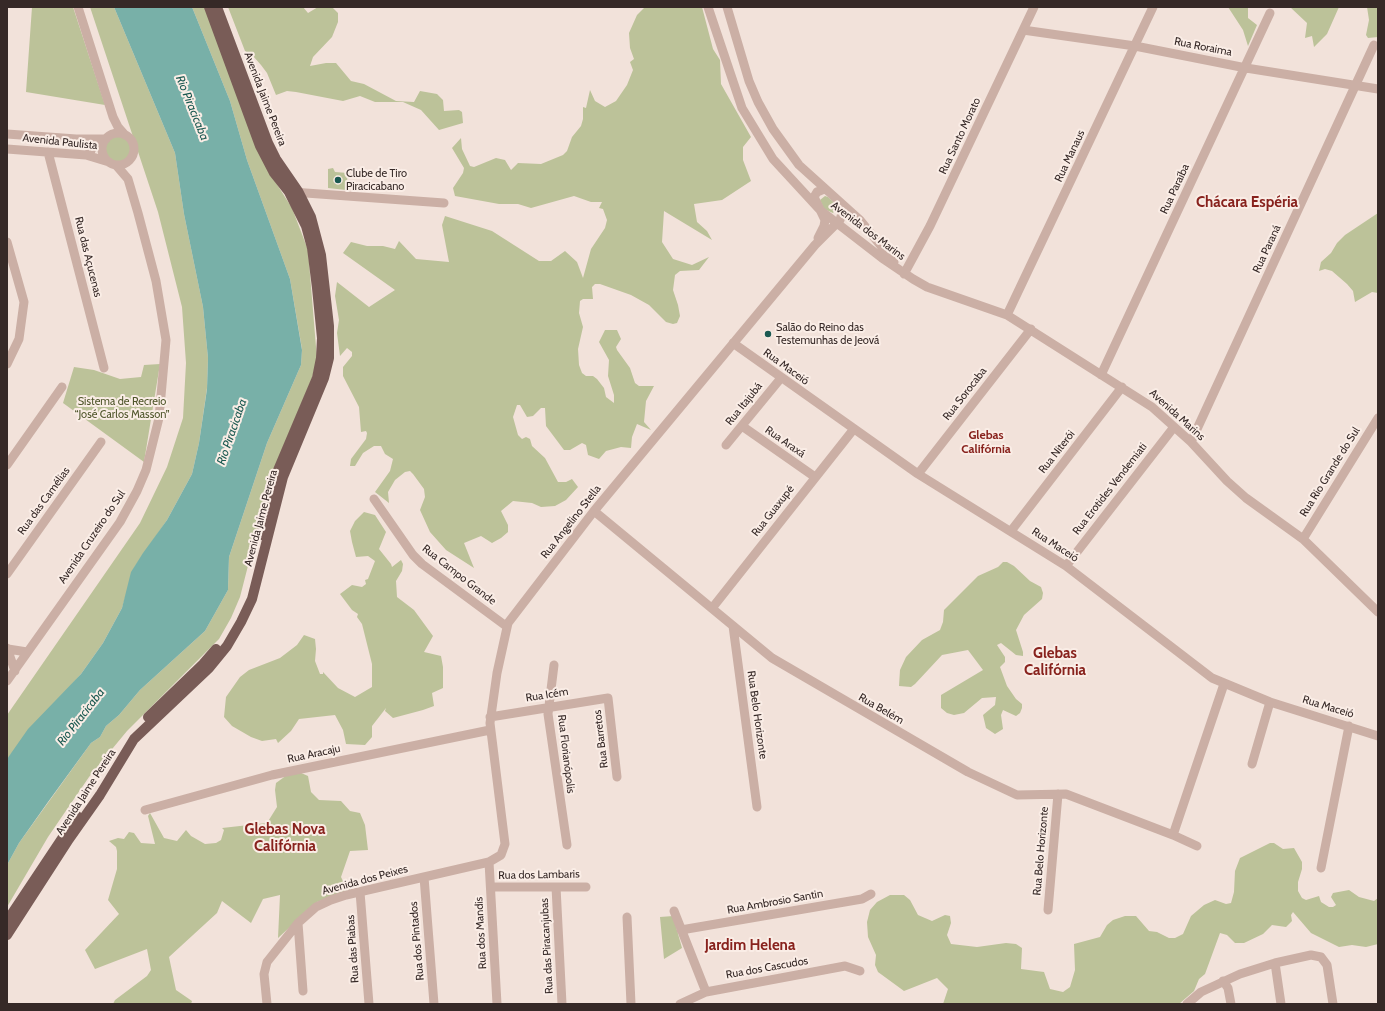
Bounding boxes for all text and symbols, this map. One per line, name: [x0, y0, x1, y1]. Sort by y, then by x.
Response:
street label: Rua Roraima: [1173, 35, 1233, 59]
street label: Avenida Jaime Pereira: [241, 50, 289, 148]
water label: Rio Piracicaba: [172, 73, 212, 143]
street label: Rua Santo Morato: [936, 96, 984, 176]
street label: Rua Manaus: [1052, 128, 1088, 184]
street label: Avenida Paulista: [22, 131, 98, 153]
street label: Rua Paraíba: [1158, 162, 1192, 216]
place label: Clube de Tiro Piracicabano: [346, 167, 407, 193]
marker: Clube de Tiro Piracicabano: [333, 175, 343, 185]
district label: Chácara Espéria: [1196, 194, 1298, 212]
street label: Avenida dos Marins: [828, 199, 908, 263]
street label: Rua das Açucenas: [72, 215, 104, 299]
street label: Rua Paraná: [1250, 223, 1284, 275]
place label: Salão do Reino das Testemunhas de Jeová: [776, 321, 879, 347]
marker: Salão do Reino das Testemunhas de Jeová: [763, 329, 773, 339]
street label: Rua Maceió: [761, 346, 811, 388]
street label: Rua Sorocaba: [940, 365, 990, 423]
street label: Rua Itajubá: [723, 380, 765, 428]
street label: Avenida Marins: [1146, 387, 1208, 443]
park label: Sistema de Recreio “José Carlos Masson”: [75, 395, 169, 421]
water label: Rio Piracicaba: [214, 397, 250, 467]
street label: Rua Araxá: [762, 423, 808, 461]
street label: Rua Rio Grande do Sul: [1297, 425, 1363, 519]
district label: Glebas Califórnia: [961, 428, 1011, 456]
street label: Rua Niterói: [1036, 428, 1078, 476]
street label: Rua Erotides Vendemiati: [1070, 440, 1150, 538]
street label: Rua das Camélias: [15, 465, 73, 537]
street label: Avenida Jaime Pereira: [242, 468, 280, 568]
street label: Rua Angelino Stella: [538, 483, 604, 561]
street label: Rua Guaxupé: [749, 483, 797, 539]
street label: Avenida Cruzeiro do Sul: [56, 488, 128, 586]
street label: Rua Maceió: [1029, 525, 1081, 565]
street label: Rua Campo Grande: [419, 542, 499, 608]
district label: Glebas Califórnia: [1024, 645, 1086, 680]
street label: Rua Belo Horizonte: [744, 670, 770, 760]
street label: Rua Icém: [525, 685, 569, 705]
water label: Rio Piracicaba: [54, 686, 108, 748]
street label: Rua Belém: [856, 691, 906, 727]
street label: Rua Maceió: [1301, 693, 1355, 721]
street label: Rua Barretos: [591, 709, 611, 769]
street label: Rua Florianópolis: [555, 714, 577, 794]
street label: Rua Aracaju: [286, 742, 342, 766]
street label: Avenida Jaime Pereira: [53, 747, 119, 837]
street label: Rua Belo Horizonte: [1031, 806, 1051, 896]
district label: Glebas Nova Califórnia: [245, 821, 325, 856]
street label: Avenida dos Peixes: [321, 862, 409, 898]
street label: Rua dos Lambaris: [498, 868, 580, 882]
street label: Rua Ambrosio Santin: [726, 887, 824, 917]
street label: Rua dos Mandis: [473, 896, 489, 970]
street label: Rua das Piracanjubas: [538, 898, 556, 994]
street label: Rua dos Pintados: [407, 901, 427, 981]
street label: Rua das Piabas: [344, 915, 362, 983]
district label: Jardim Helena: [705, 937, 795, 955]
street label: Rua dos Cascudos: [725, 954, 809, 982]

